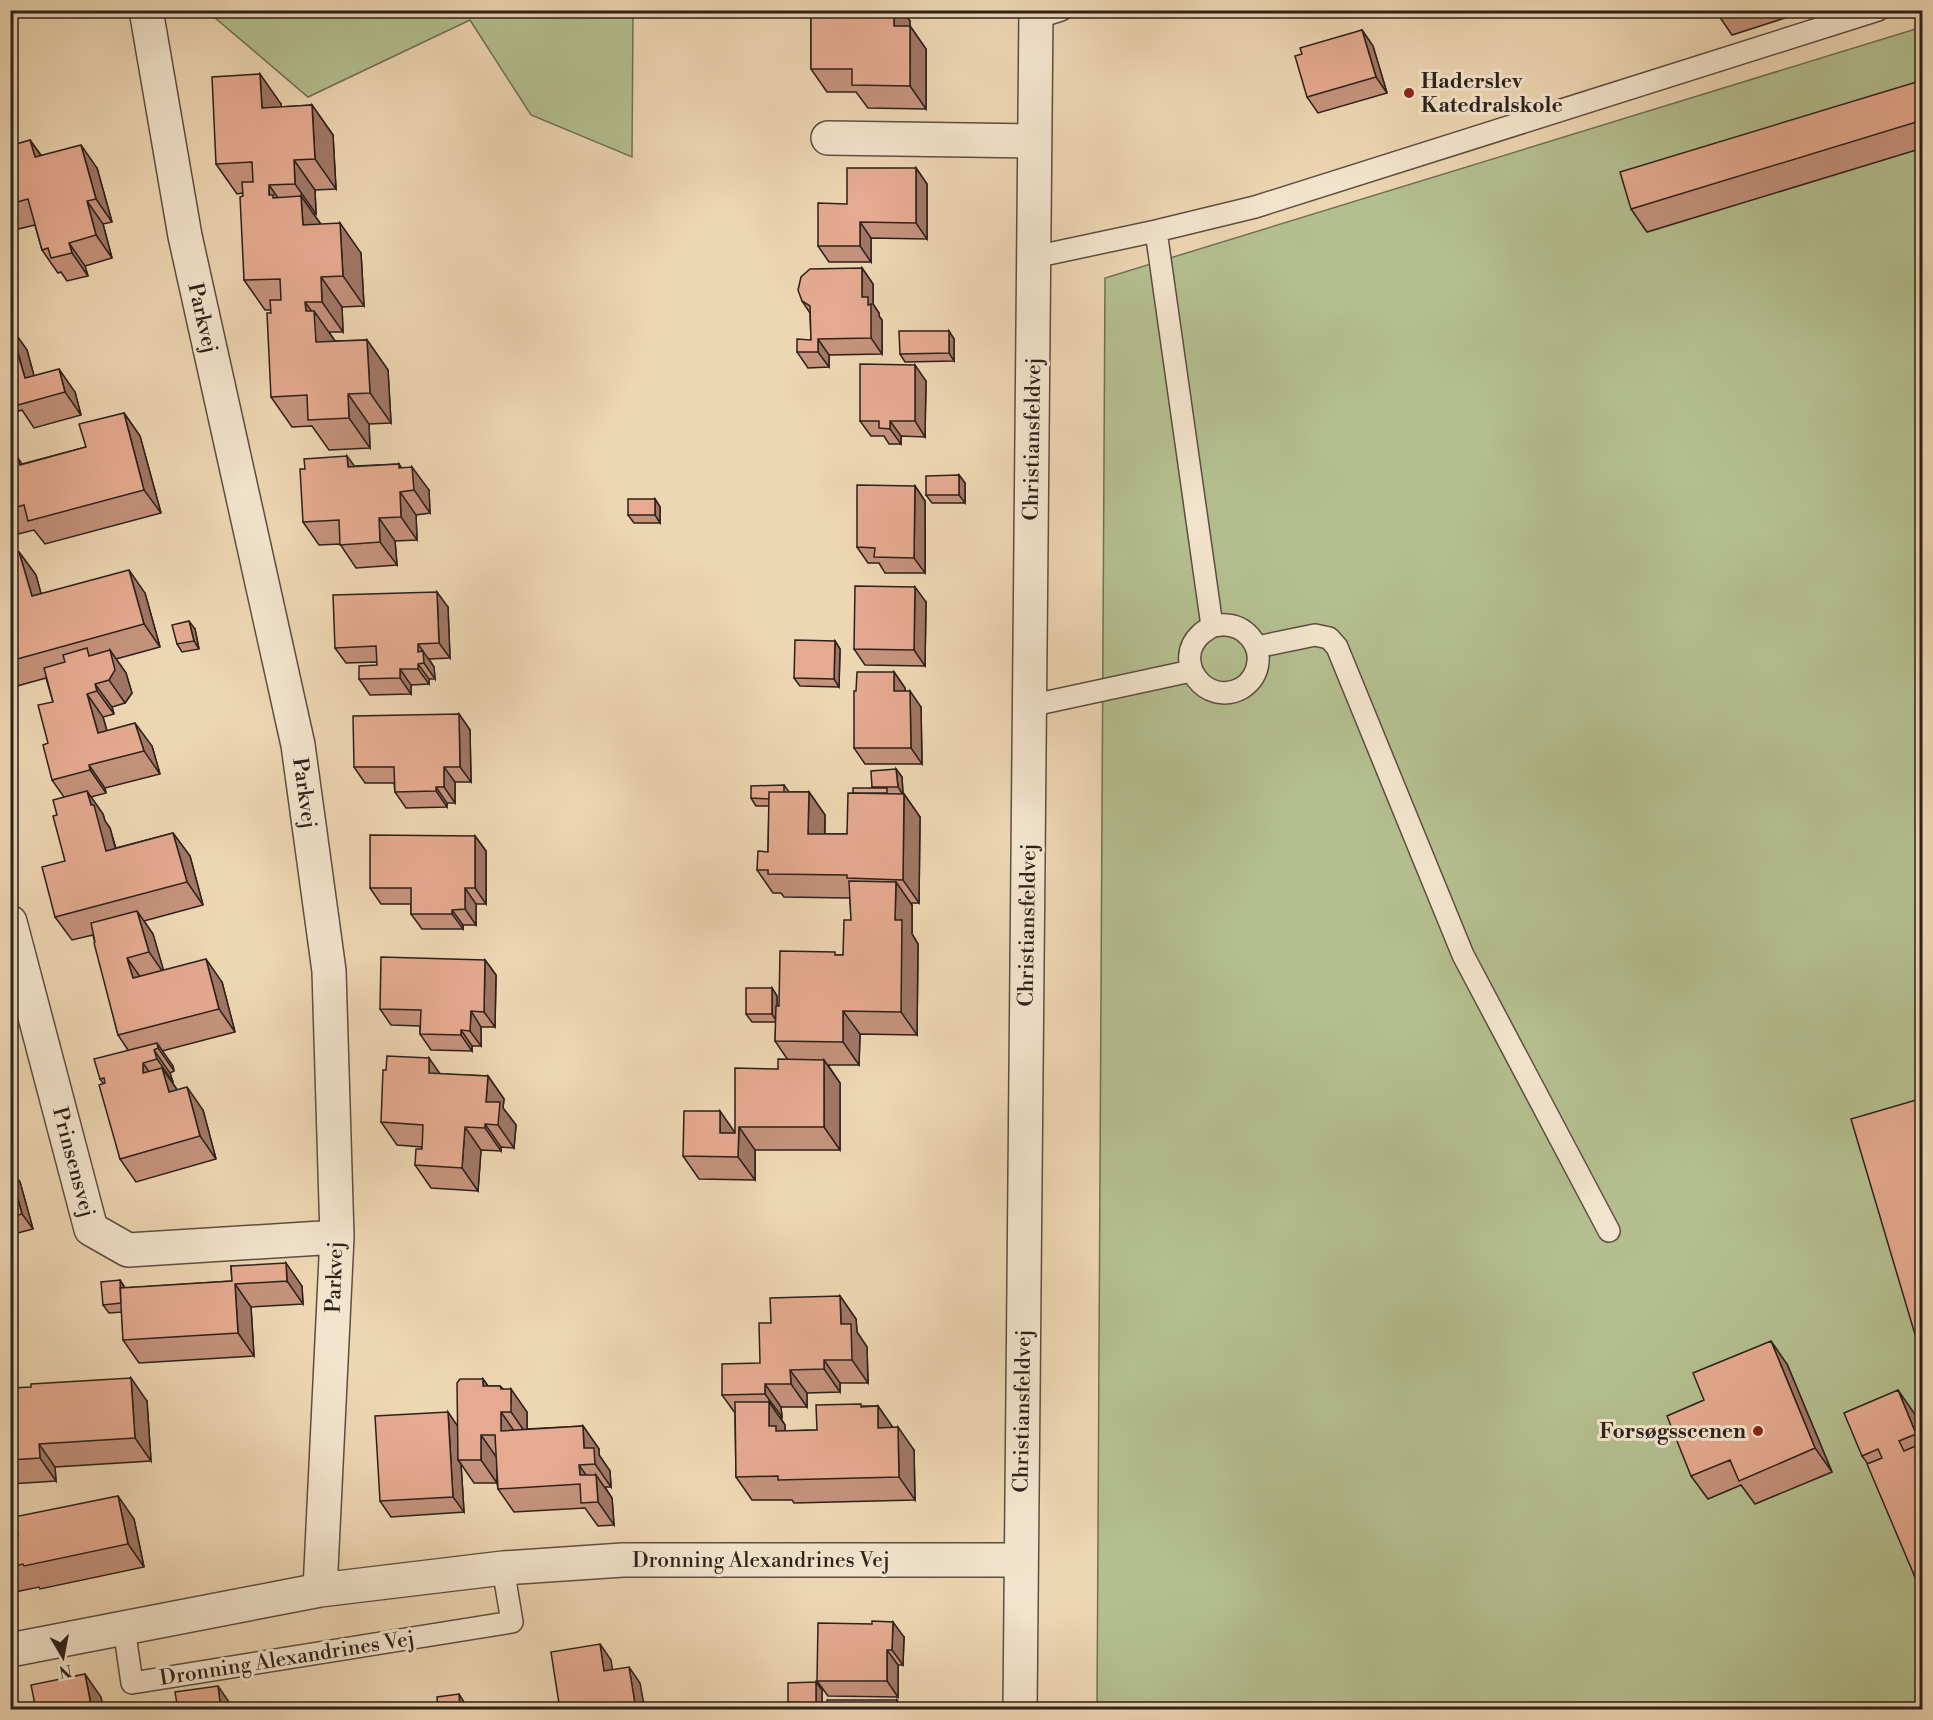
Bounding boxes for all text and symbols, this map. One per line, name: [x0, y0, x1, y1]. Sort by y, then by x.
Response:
place label: Haderslev Katedralskole: [1421, 69, 1563, 119]
marker: Haderslev Katedralskole: [1402, 86, 1416, 100]
street label: Parkvej: [181, 281, 223, 356]
street label: Christiansfeldvej: [1019, 357, 1047, 521]
street label: Parkvej: [286, 756, 322, 830]
street label: Christiansfeldvej: [1014, 843, 1042, 1007]
street label: Prinsensvej: [46, 1104, 100, 1220]
street label: Parkvej: [321, 1241, 349, 1313]
street label: Christiansfeldvej: [1009, 1329, 1037, 1493]
place label: Forsøgsscenen: [1599, 1419, 1746, 1445]
marker: Forsøgsscenen: [1751, 1424, 1765, 1438]
street label: Dronning Alexandrines Vej: [632, 1548, 890, 1574]
street label: Dronning Alexandrines Vej: [158, 1626, 416, 1692]
north arrow: [33, 1627, 93, 1687]
text: N: [57, 1660, 73, 1682]

